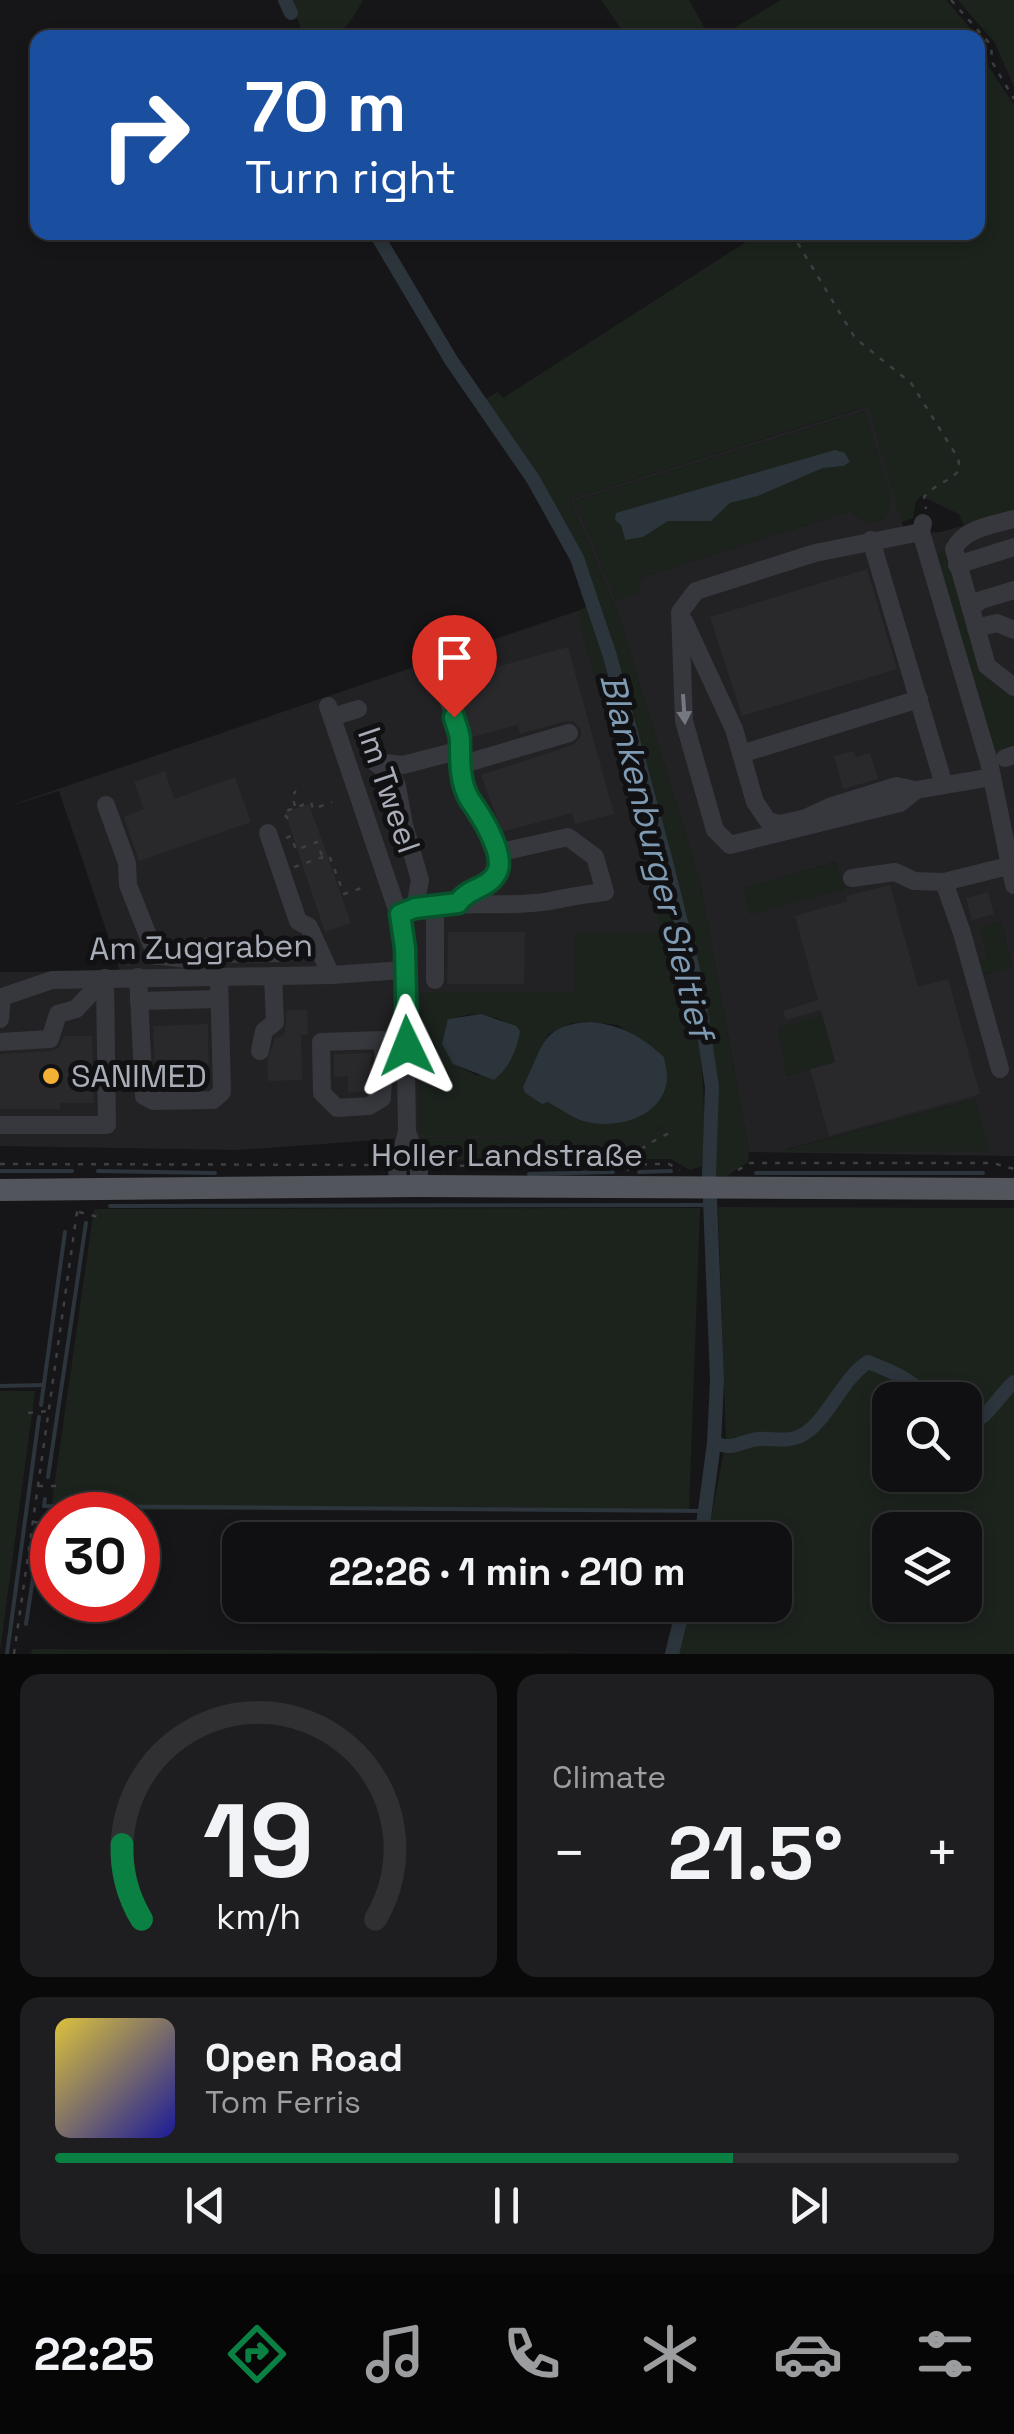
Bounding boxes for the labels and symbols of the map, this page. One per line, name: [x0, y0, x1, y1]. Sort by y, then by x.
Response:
pin: [412, 615, 497, 718]
water label: Blankenburger Sieltief: [590, 669, 725, 1048]
one-way arrow: [676, 694, 692, 726]
street label: Im Tweel: [349, 722, 429, 858]
street label: Am Zuggraben: [89, 925, 313, 969]
position arrow: [355, 994, 459, 1098]
place label: SANIMED: [71, 1056, 207, 1096]
marker: SANIMED: [40, 1065, 62, 1087]
street label: Holler Landstraße: [371, 1135, 643, 1175]
speed limit sign: 30: [30, 1492, 160, 1622]

